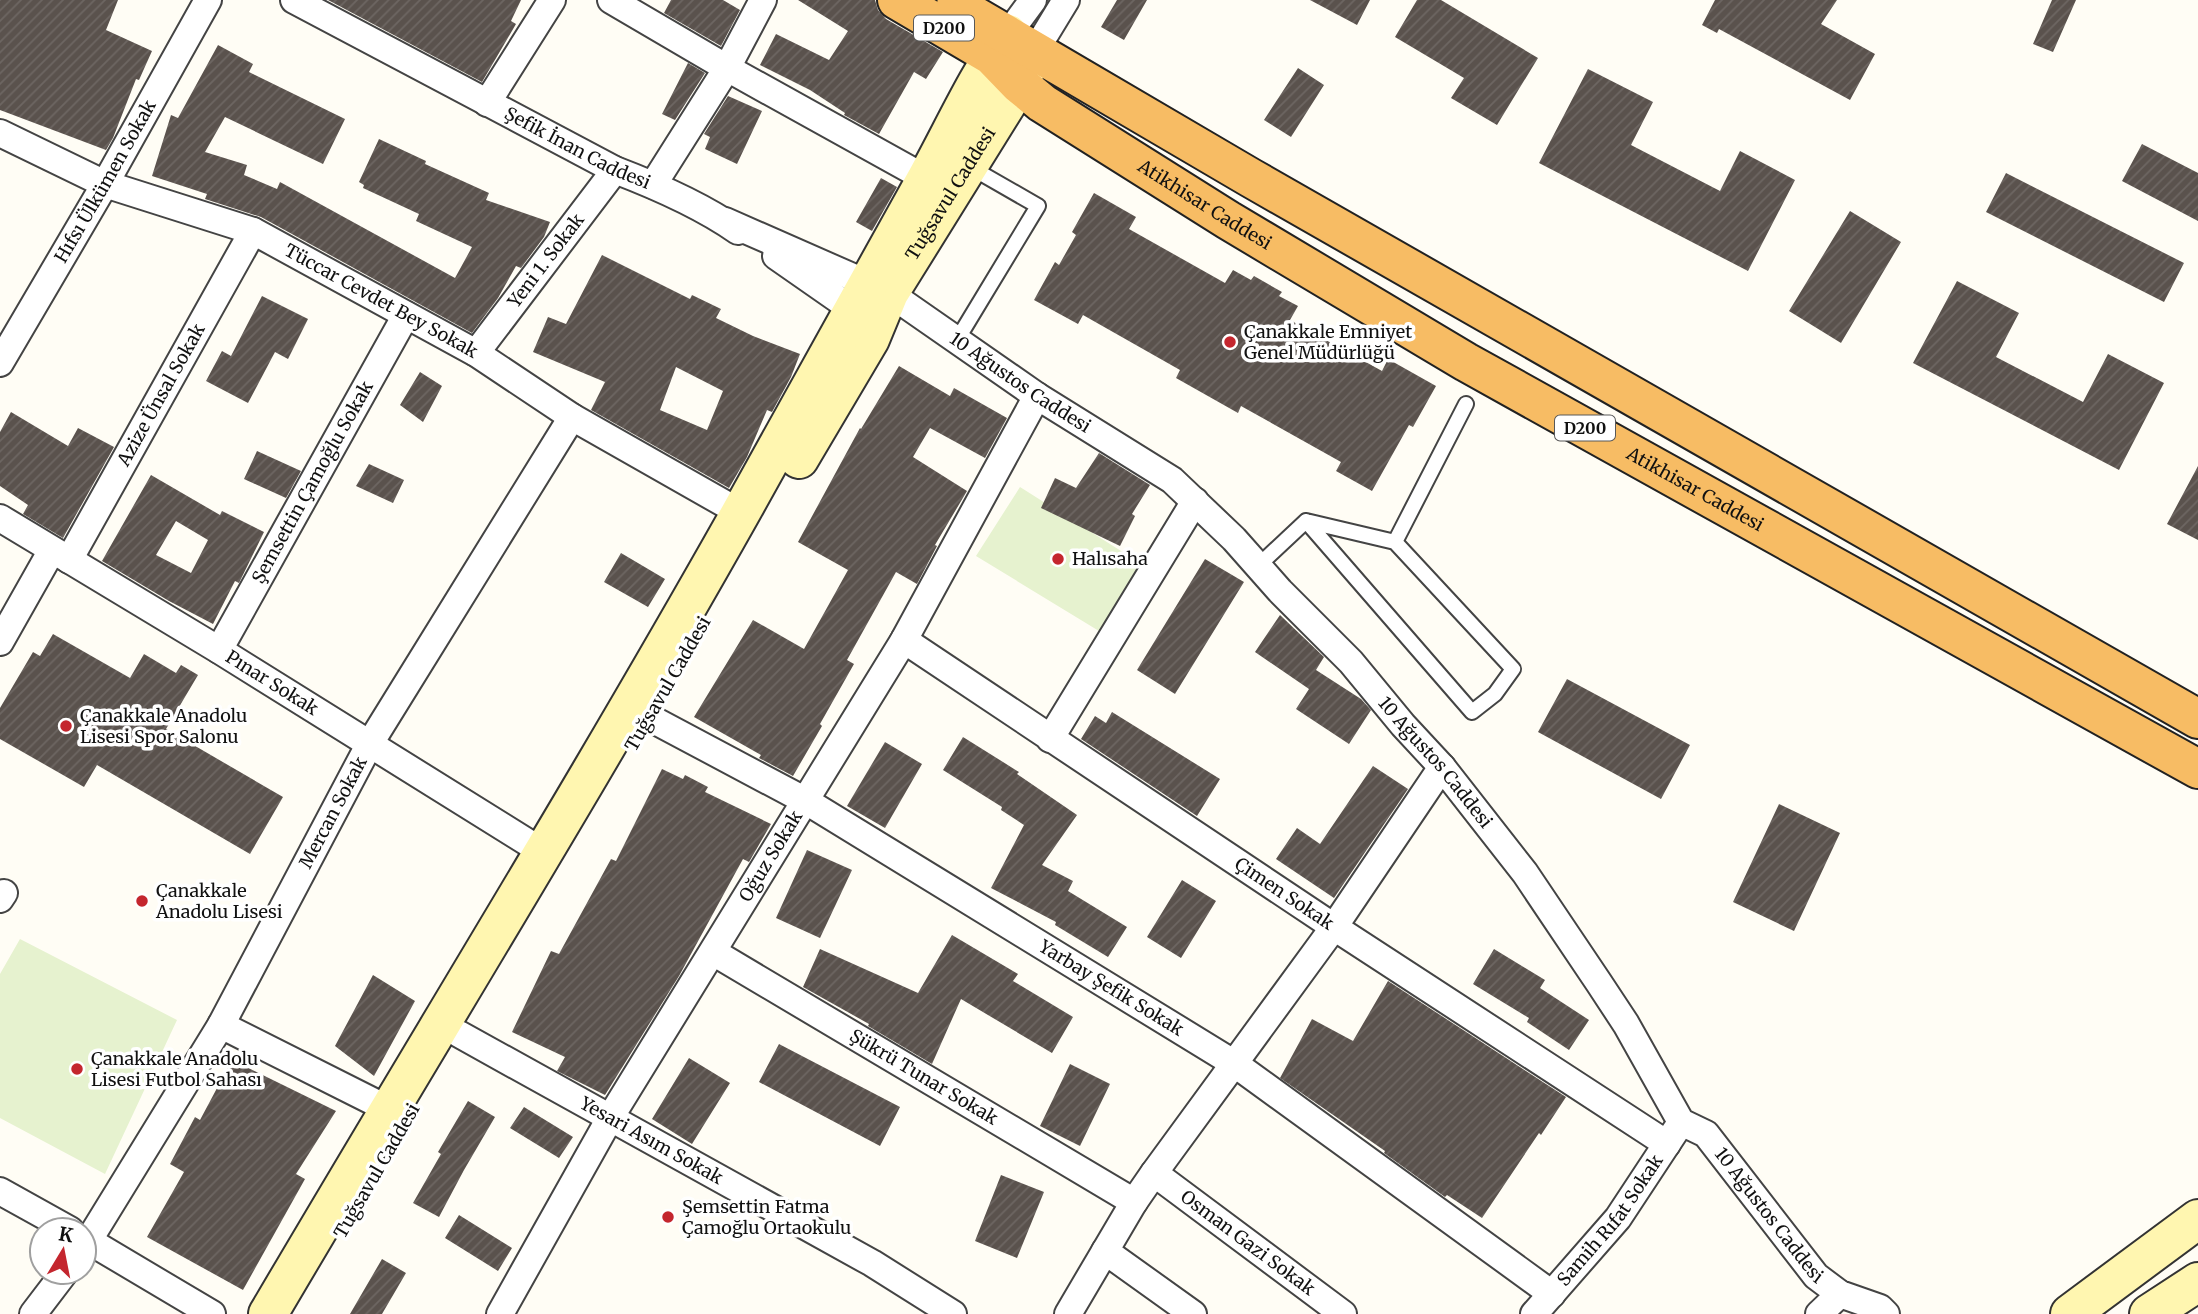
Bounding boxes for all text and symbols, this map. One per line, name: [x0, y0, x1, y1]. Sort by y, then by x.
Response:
road number: D200: [914, 16, 974, 40]
street label: Hıfsı Ülkümen Sokak: [49, 95, 161, 267]
street label: Şefik İnan Caddesi: [501, 102, 654, 194]
street label: Tuğsavul Caddesi: [900, 123, 1000, 264]
street label: Atikhisar Caddesi: [1133, 154, 1276, 255]
street label: Yeni 1. Sokak: [502, 208, 589, 313]
street label: Tüccar Cevdet Bey Sokak: [281, 238, 483, 363]
street label: Azize Ünsal Sokak: [111, 319, 210, 471]
place label: Çanakkale Emniyet Genel Müdürlüğü: [1244, 320, 1412, 364]
street label: 10 Ağustos Caddesi: [945, 327, 1095, 438]
marker: Çanakkale Emniyet Genel Müdürlüğü: [1222, 334, 1238, 350]
street label: Şemsettin Çamoğlu Sokak: [246, 376, 378, 587]
road number: D200: [1555, 416, 1615, 440]
street label: Atikhisar Caddesi: [1622, 441, 1768, 536]
place label: Halısaha: [1072, 547, 1148, 570]
marker: Halısaha: [1050, 551, 1066, 567]
street label: Tuğsavul Caddesi: [620, 612, 716, 755]
street label: Pınar Sokak: [221, 645, 323, 720]
street label: 10 Ağustos Caddesi: [1374, 692, 1498, 833]
place label: Çanakkale Anadolu Lisesi Spor Salonu: [80, 704, 247, 748]
marker: Çanakkale Anadolu Lisesi Spor Salonu: [58, 718, 74, 734]
street label: Mercan Sokak: [294, 752, 372, 872]
street label: Oğuz Sokak: [734, 806, 808, 906]
street label: Çimen Sokak: [1230, 852, 1339, 935]
place label: Çanakkale Anadolu Lisesi: [155, 879, 283, 923]
marker: Çanakkale Anadolu Lisesi: [134, 893, 150, 909]
street label: Yarbay Şefik Sokak: [1034, 934, 1189, 1041]
street label: Şükrü Tunar Sokak: [846, 1024, 1003, 1130]
place label: Çanakkale Anadolu Lisesi Futbol Sahası: [91, 1047, 262, 1091]
marker: Çanakkale Anadolu Lisesi Futbol Sahası: [69, 1061, 85, 1077]
street label: Yesari Asım Sokak: [575, 1091, 728, 1189]
street label: Tuğsavul Caddesi: [329, 1099, 425, 1242]
street label: 10 Ağustos Caddesi: [1710, 1143, 1828, 1288]
street label: Samih Rıfat Sokak: [1552, 1150, 1668, 1290]
street label: Osman Gazi Sokak: [1176, 1185, 1320, 1301]
place label: Şemsettin Fatma Çamoğlu Ortaokulu: [682, 1195, 851, 1239]
marker: Şemsettin Fatma Çamoğlu Ortaokulu: [660, 1209, 676, 1225]
north arrow: [28, 1216, 98, 1286]
text: K: [57, 1221, 76, 1247]

